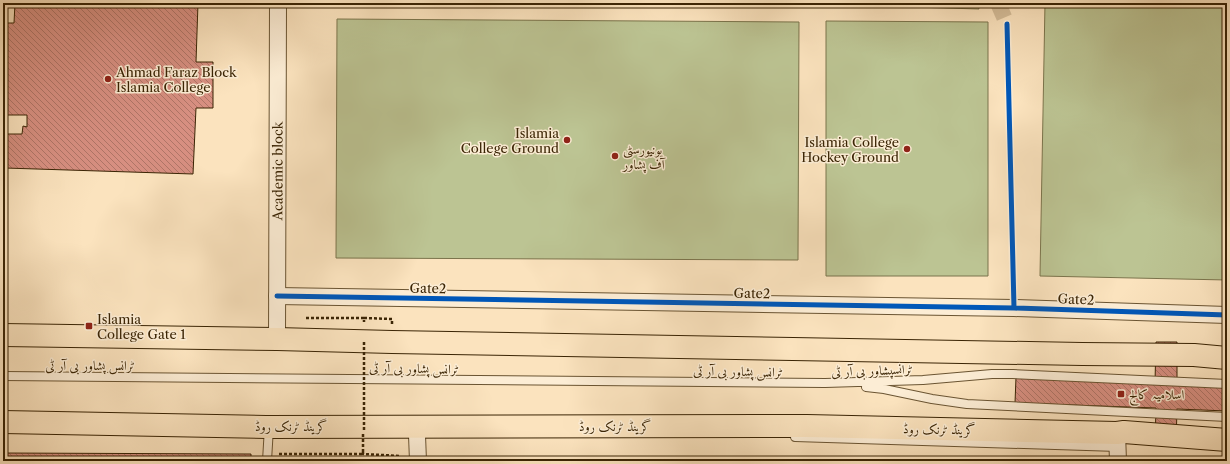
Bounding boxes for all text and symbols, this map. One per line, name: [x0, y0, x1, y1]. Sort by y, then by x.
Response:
place label: Ahmad Faraz Block Islamia College: [115, 64, 237, 95]
marker: Ahmad Faraz Block Islamia College: [103, 74, 113, 84]
street label: Academic block: [269, 121, 286, 221]
place label: Islamia College Ground: [461, 125, 559, 156]
place label: Islamia College Hockey Ground: [801, 134, 899, 165]
marker: Islamia College Ground: [562, 135, 572, 145]
place label: یونیورسٹی آف پشاور: [621, 141, 666, 173]
marker: Islamia College Hockey Ground: [902, 144, 912, 154]
marker: یونیورسٹی آف پشاور: [610, 151, 620, 161]
street label: Gate2: [410, 280, 446, 296]
street label: Gate2: [734, 285, 770, 301]
street label: Gate2: [1057, 290, 1095, 308]
place label: Islamia College Gate 1: [97, 311, 186, 342]
marker: Islamia College Gate 1: [84, 321, 94, 331]
street label: ٹرانس پشاور بی آر ٹی: [45, 357, 135, 375]
street label: ٹرانس پشاور بی آر ٹی: [369, 359, 459, 379]
street label: ٹرانسپشاور بی آر ٹی: [831, 361, 913, 381]
street label: ٹرانس پشاور بی آر ٹی: [693, 362, 783, 382]
place label: اسلامیہ کالج: [1129, 386, 1184, 406]
marker: اسلامیہ کالج: [1116, 389, 1126, 399]
street label: گرینڈ ٹرنک روڈ: [255, 418, 327, 435]
street label: گرینڈ ٹرنک روڈ: [579, 418, 651, 435]
street label: گرینڈ ٹرنک روڈ: [903, 420, 975, 439]

